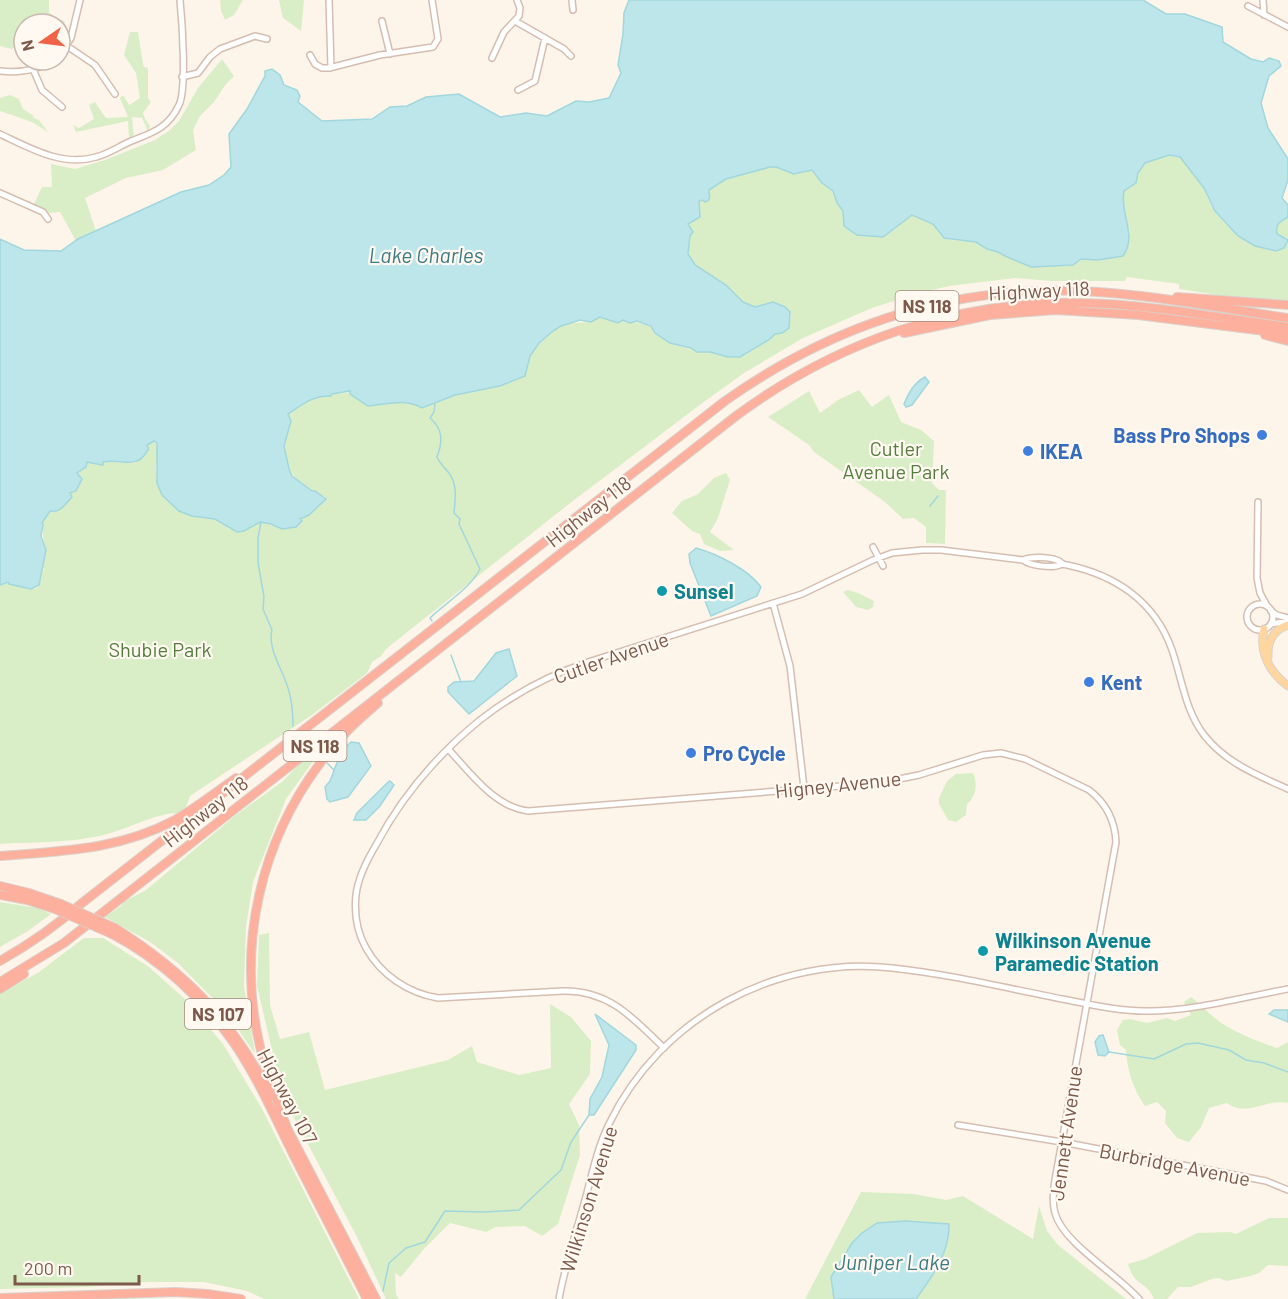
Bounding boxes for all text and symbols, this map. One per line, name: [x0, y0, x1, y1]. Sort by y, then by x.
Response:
north arrow: [12, 12, 72, 72]
text: N: [16, 38, 37, 53]
water label: Lake Charles: [369, 242, 483, 267]
street label: Highway 118: [988, 275, 1090, 305]
road number: NS 118: [896, 291, 958, 321]
place label: Bass Pro Shops: [1113, 423, 1250, 447]
marker: Bass Pro Shops: [1255, 428, 1269, 442]
park label: Cutler Avenue Park: [843, 436, 949, 483]
place label: IKEA: [1040, 439, 1083, 463]
marker: IKEA: [1021, 444, 1035, 458]
street label: Highway 118: [541, 470, 635, 552]
place label: Sunsel: [674, 579, 734, 603]
marker: Sunsel: [655, 584, 669, 598]
street label: Cutler Avenue: [550, 626, 672, 688]
park label: Shubie Park: [108, 637, 212, 661]
place label: Kent: [1101, 670, 1142, 694]
marker: Kent: [1082, 675, 1096, 689]
road number: NS 118: [284, 731, 346, 761]
place label: Pro Cycle: [703, 741, 786, 765]
marker: Pro Cycle: [684, 746, 698, 760]
street label: Higney Avenue: [774, 765, 902, 803]
street label: Highway 118: [158, 770, 252, 852]
place label: Wilkinson Avenue Paramedic Station: [995, 928, 1159, 975]
marker: Wilkinson Avenue Paramedic Station: [976, 944, 990, 958]
road number: NS 107: [185, 999, 251, 1029]
street label: Highway 107: [253, 1044, 323, 1148]
street label: Jennett Avenue: [1044, 1064, 1086, 1202]
street label: Wilkinson Avenue: [554, 1123, 622, 1275]
street label: Burbridge Avenue: [1097, 1138, 1253, 1190]
scale bar: [15, 1248, 140, 1286]
water label: Juniper Lake: [834, 1249, 950, 1274]
text: 200 m: [24, 1257, 72, 1279]

